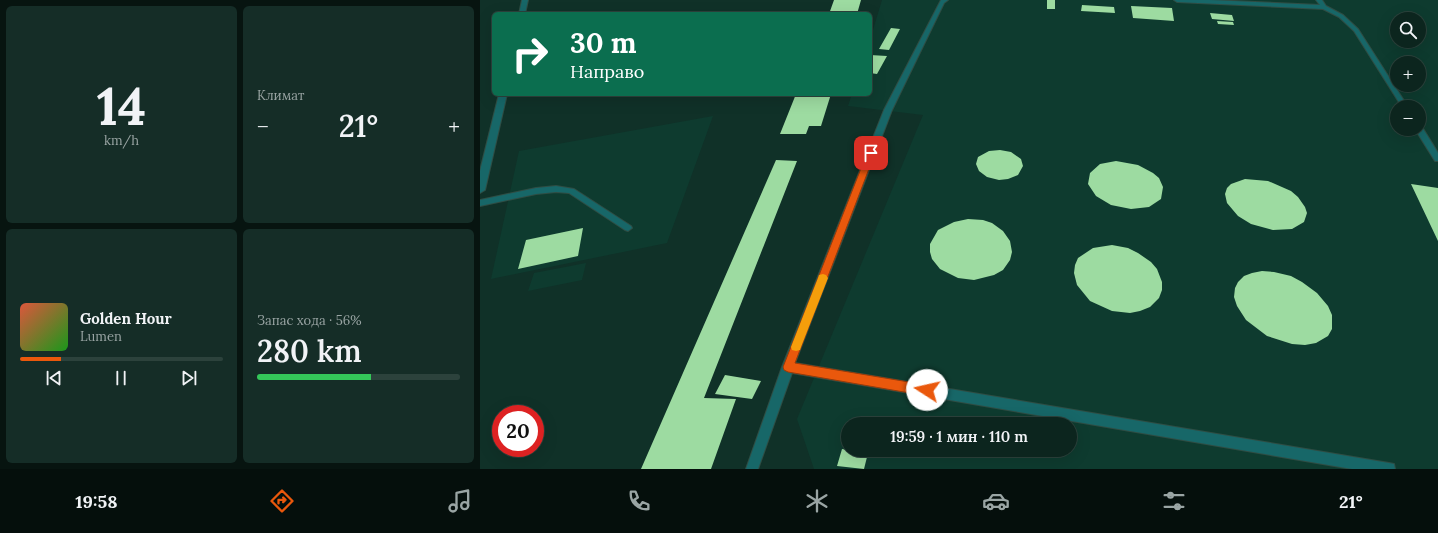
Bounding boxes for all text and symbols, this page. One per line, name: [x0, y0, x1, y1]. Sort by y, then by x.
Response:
map controls: [1390, 12, 1426, 136]
button: search: [1390, 12, 1426, 48]
text: 30 m: [570, 25, 637, 61]
icon: right: [504, 28, 556, 80]
button: +: [1390, 56, 1426, 92]
text: Направо: [570, 60, 644, 83]
text: 14: [97, 73, 146, 139]
text: Климат: [257, 87, 304, 104]
button: −: [1390, 100, 1426, 136]
text: 21°: [339, 107, 378, 145]
text: −: [257, 112, 269, 140]
text: +: [448, 112, 460, 140]
text: km/h: [104, 132, 139, 149]
pin: [854, 136, 888, 170]
icon: arrive: [860, 142, 882, 164]
text: Golden Hour: [80, 309, 172, 328]
text: Запас хода · 56%: [257, 312, 362, 329]
text: Lumen: [80, 328, 122, 345]
text: 280 km: [257, 332, 362, 370]
icon: previous: [43, 367, 65, 389]
icon: pause: [110, 367, 132, 389]
icon: next: [178, 367, 200, 389]
position arrow: [906, 369, 948, 411]
speed limit sign: 20: [492, 405, 544, 457]
text: 19:59 · 1 мин · 110 m: [890, 427, 1028, 446]
icon: directions: [268, 487, 296, 515]
icon: music: [446, 487, 474, 515]
icon: phone: [625, 487, 653, 515]
icon: climate: [803, 487, 831, 515]
icon: car: [982, 487, 1010, 515]
icon: filters: [1160, 487, 1188, 515]
text: 19:58: [75, 490, 117, 513]
text: 21°: [1339, 490, 1363, 513]

